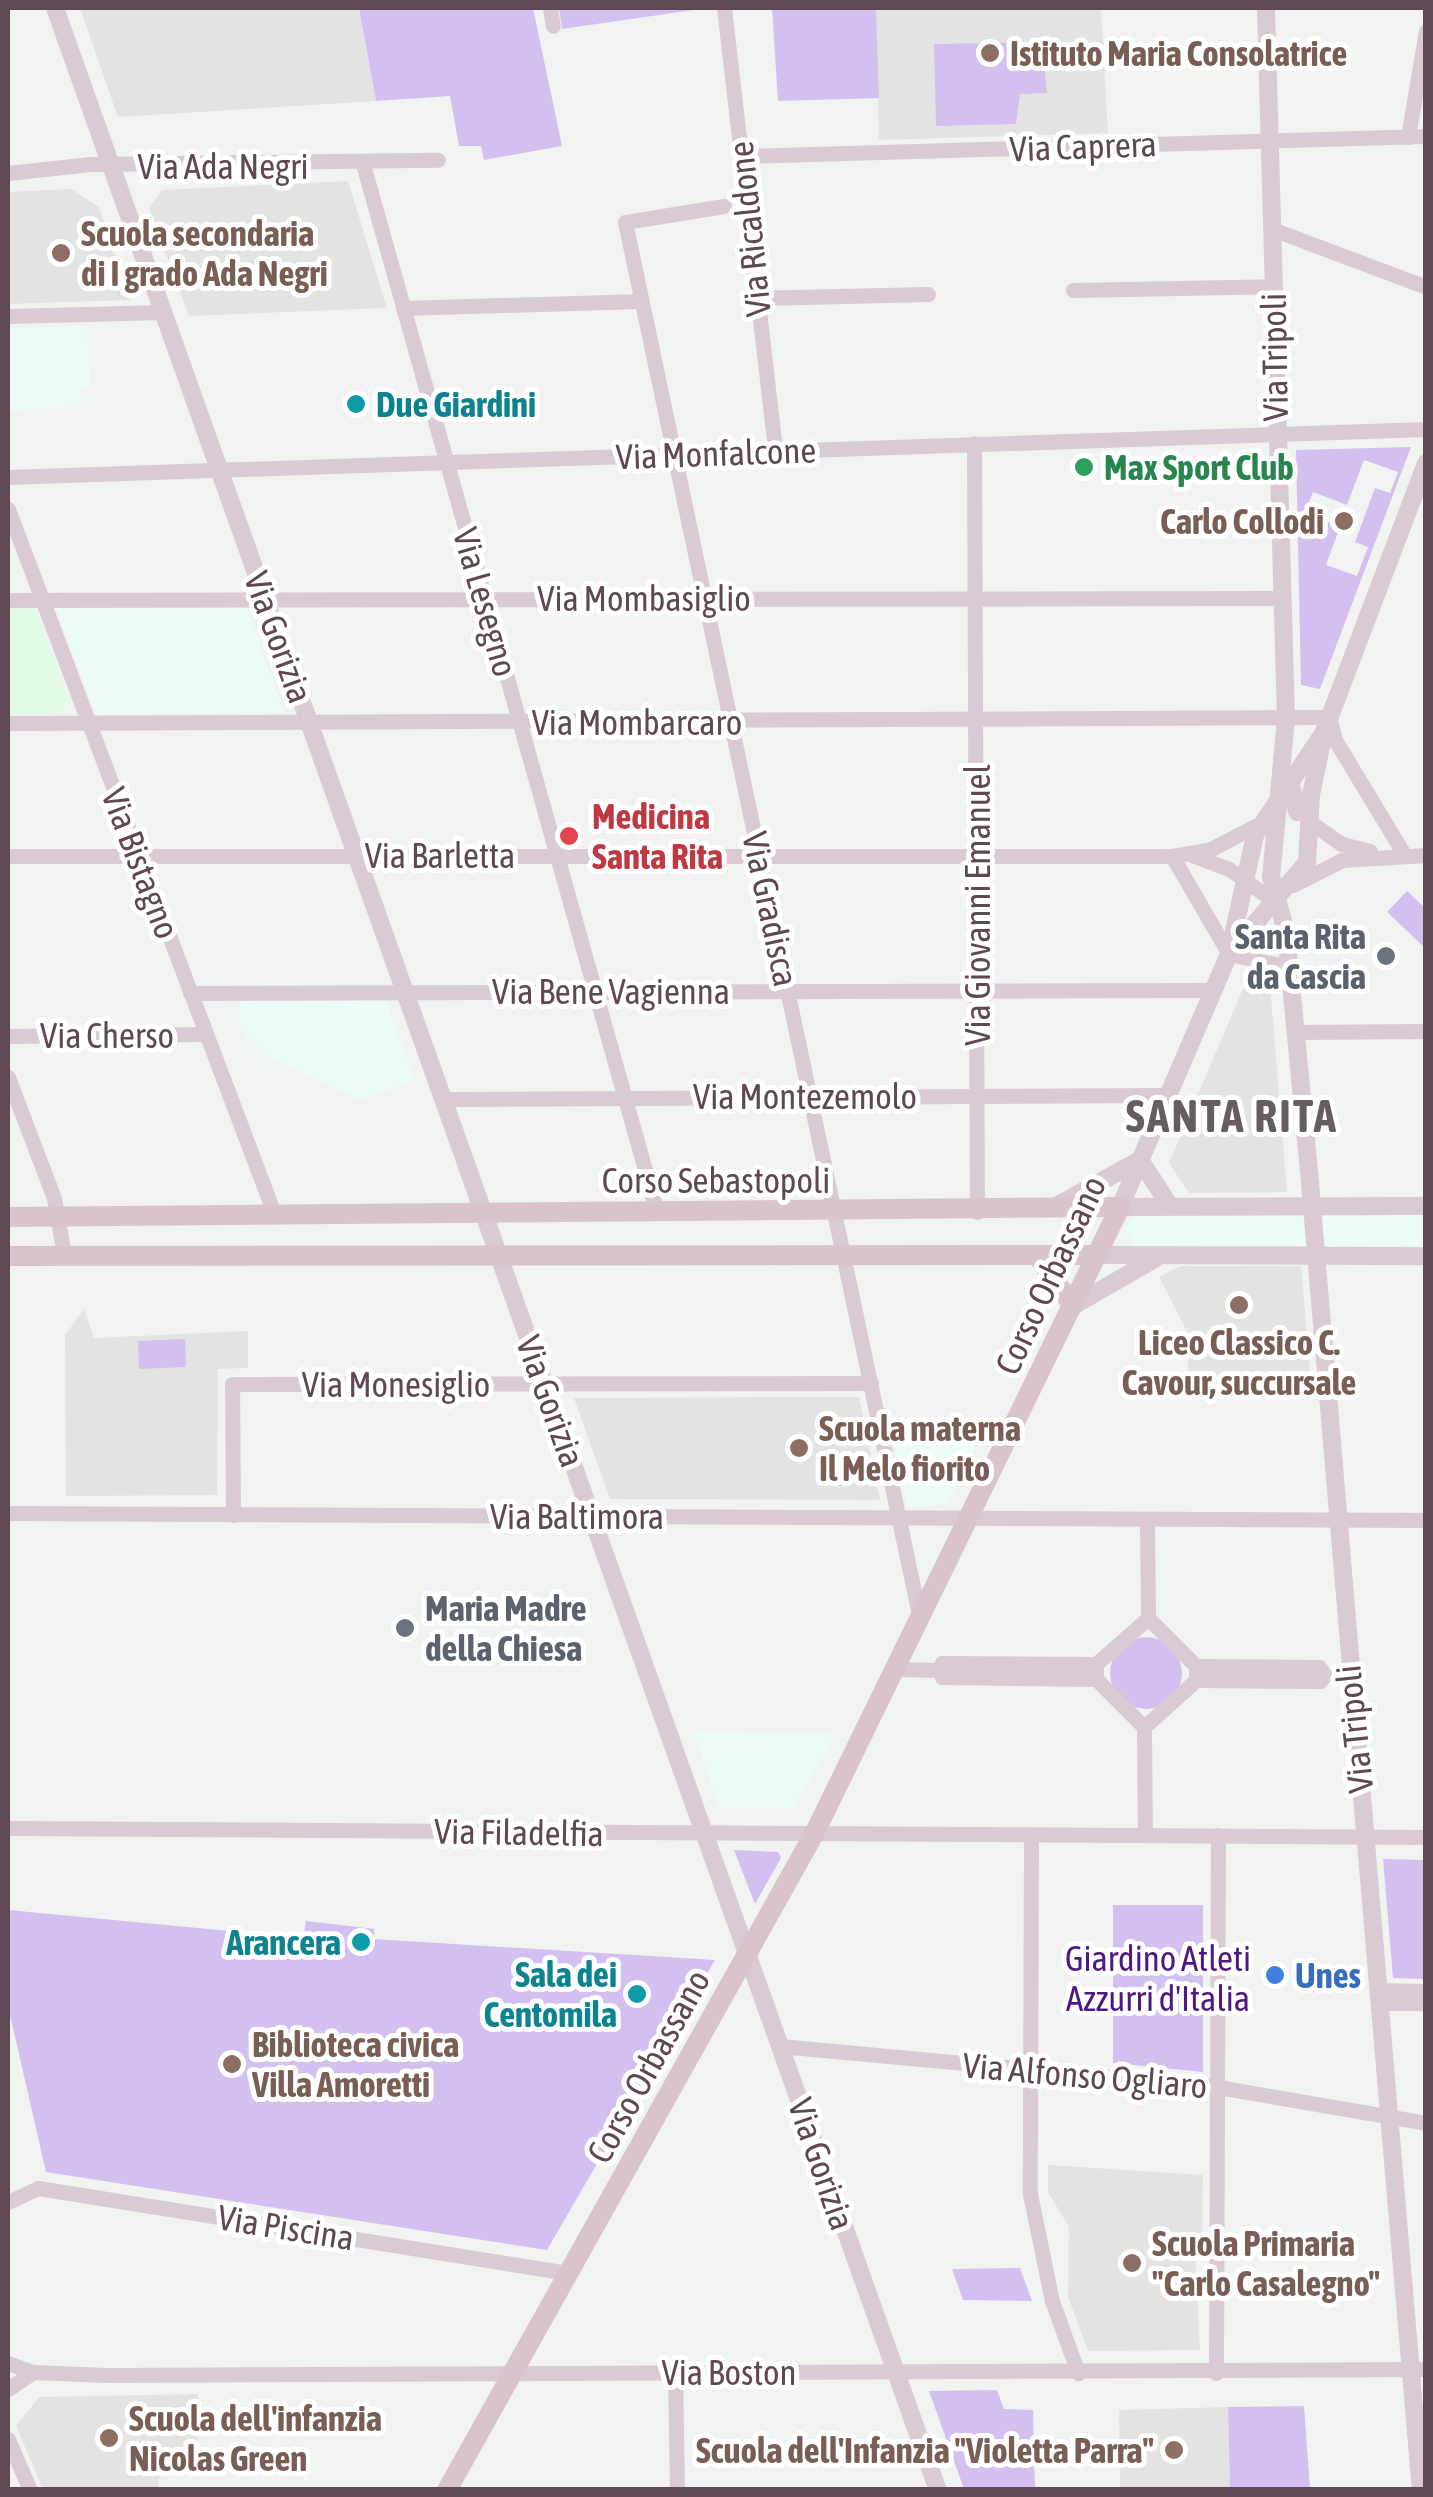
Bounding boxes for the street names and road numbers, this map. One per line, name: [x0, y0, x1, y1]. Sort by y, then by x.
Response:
street label: Via Caprera: [1009, 122, 1157, 170]
street label: Via Ricaldone: [719, 139, 779, 319]
street label: Via Ada Negri: [137, 145, 309, 187]
street label: Via Tripoli: [1252, 293, 1296, 421]
street label: Via Monfalcone: [615, 429, 817, 477]
street label: Via Lesegno: [445, 523, 527, 681]
street label: Via Gorizia: [236, 566, 322, 708]
street label: Via Mombasiglio: [537, 577, 751, 619]
street label: Via Mombarcaro: [532, 701, 742, 743]
street label: Via Giovanni Emanuel: [956, 764, 998, 1046]
street label: Via Bistagno: [93, 782, 189, 944]
street label: Via Gradisca: [734, 828, 808, 990]
street label: Via Barletta: [365, 834, 515, 876]
street label: Via Bene Vagienna: [492, 970, 730, 1012]
street label: Via Cherso: [40, 1014, 174, 1056]
street label: Via Montezemolo: [693, 1075, 917, 1117]
street label: Corso Sebastopoli: [602, 1159, 830, 1201]
street label: Corso Orbassano: [986, 1169, 1114, 1381]
street label: Via Gorizia: [508, 1330, 594, 1472]
street label: Via Monesiglio: [302, 1363, 490, 1405]
street label: Via Baltimora: [490, 1495, 664, 1537]
street label: Via Tripoli: [1326, 1663, 1382, 1795]
street label: Via Filadelfia: [434, 1810, 604, 1854]
street label: Corso Orbassano: [578, 1962, 718, 2170]
street label: Via Alfonso Ogliaro: [961, 2043, 1209, 2107]
street label: Via Gorizia: [780, 2093, 864, 2235]
street label: Via Piscina: [215, 2196, 357, 2258]
street label: Via Boston: [662, 2351, 796, 2393]

